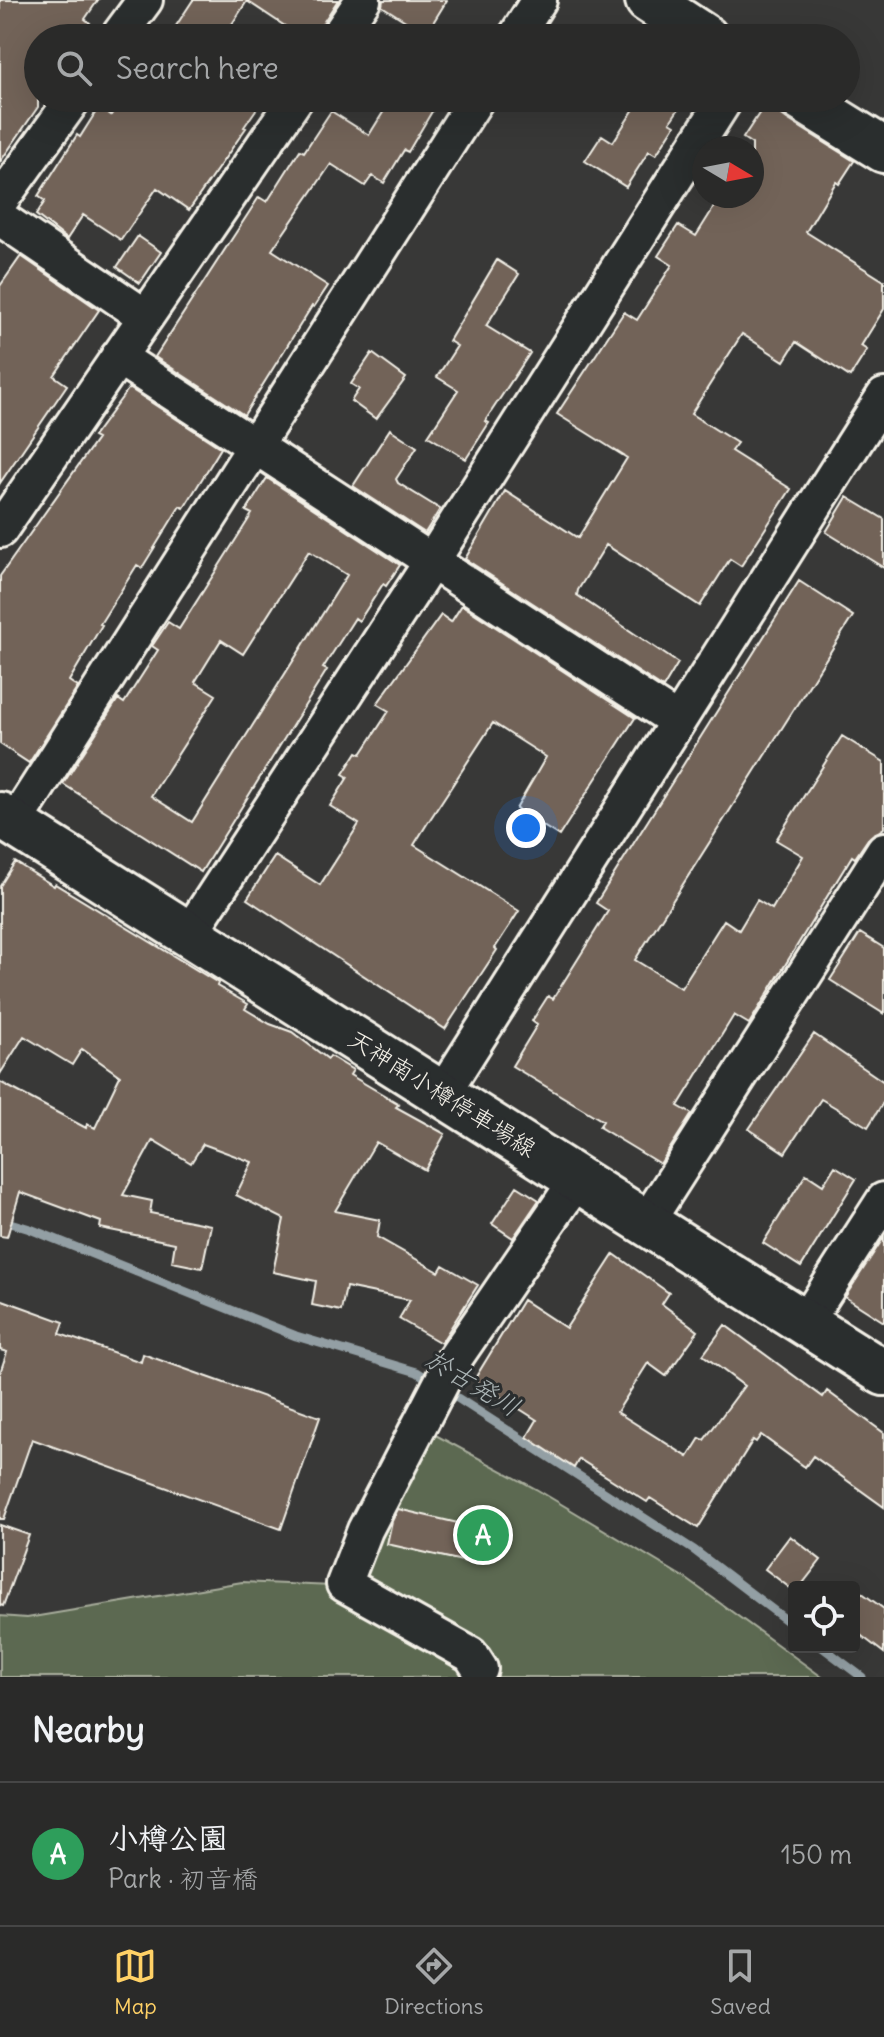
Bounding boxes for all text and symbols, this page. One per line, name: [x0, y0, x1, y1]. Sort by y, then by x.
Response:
search box: [24, 24, 860, 112]
icon: search: [52, 46, 96, 90]
text: Search here: [116, 49, 279, 87]
north arrow: [692, 136, 764, 208]
your location: [506, 808, 546, 848]
street label: 天神南小樽停車場線: [343, 1023, 542, 1163]
water label: 於古発川: [420, 1342, 526, 1424]
pin: A: [457, 1505, 509, 1565]
map controls: [788, 1581, 860, 1653]
button: locate: [788, 1581, 860, 1653]
text: Nearby: [32, 1708, 145, 1751]
text: 小樽公園: [108, 1819, 228, 1857]
text: A: [50, 1838, 66, 1871]
text: 150 m: [781, 1838, 852, 1871]
text: Park · 初音橋: [108, 1862, 258, 1895]
tab: Map: [113, 1944, 157, 2020]
tab: Directions: [384, 1944, 484, 2020]
tab: Saved: [710, 1944, 771, 2020]

